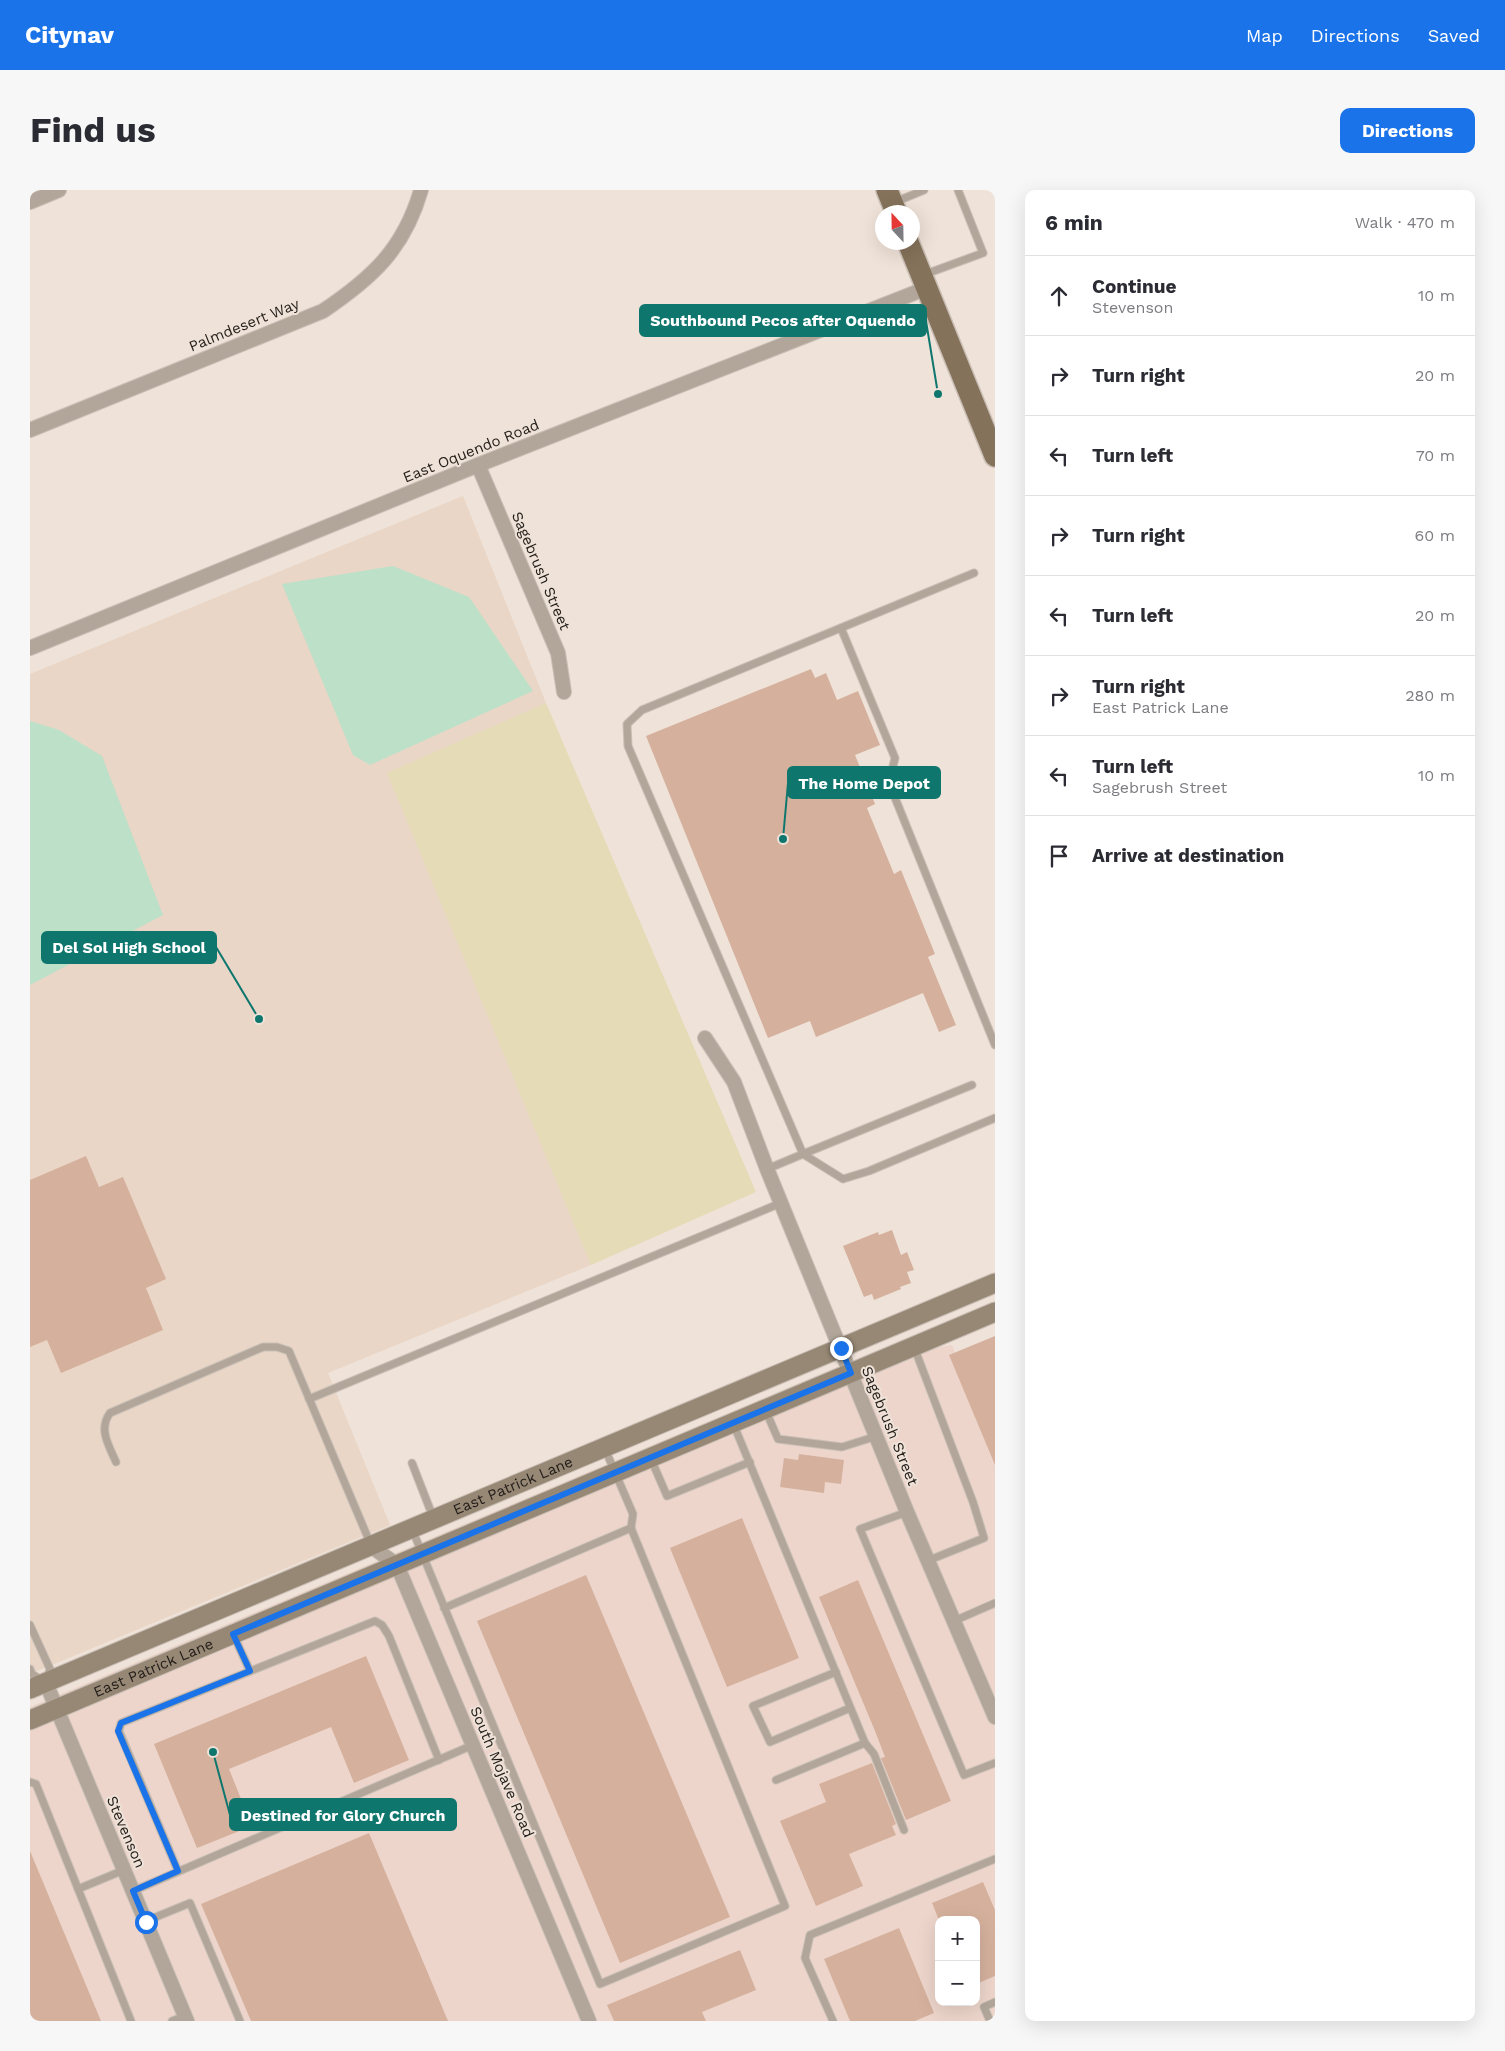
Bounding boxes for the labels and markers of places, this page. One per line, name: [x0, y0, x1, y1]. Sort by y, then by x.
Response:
callout: Southbound Pecos after Oquendo: [640, 305, 926, 336]
callout: The Home Depot: [788, 767, 940, 798]
callout: Del Sol High School: [42, 932, 216, 963]
callout: Destined for Glory Church: [230, 1799, 456, 1830]

